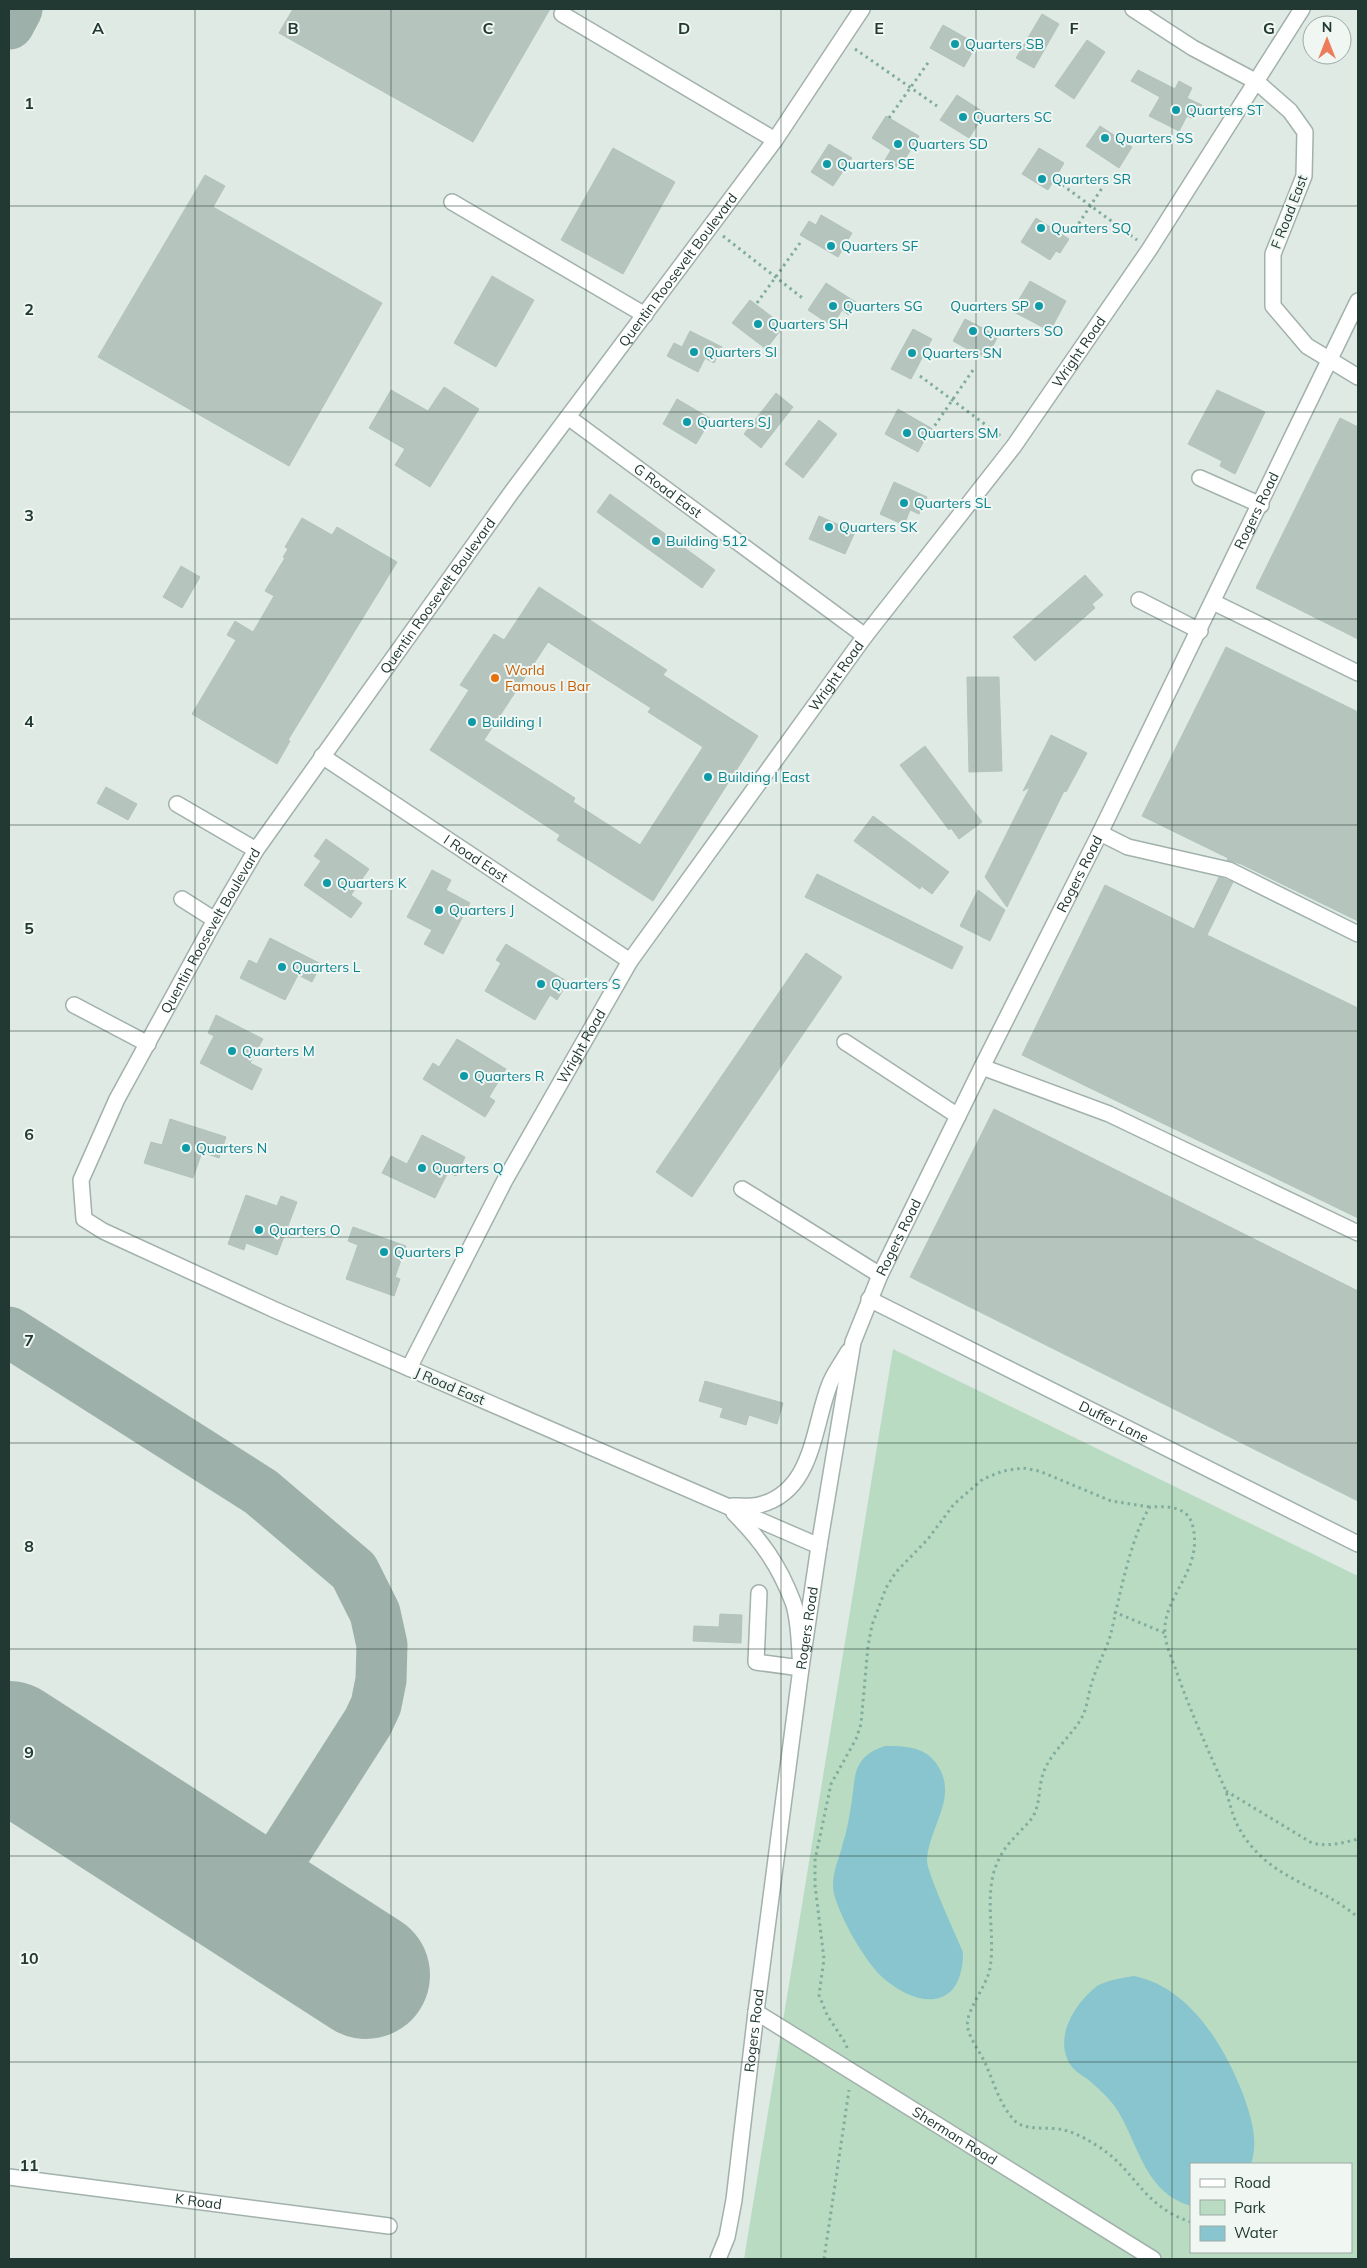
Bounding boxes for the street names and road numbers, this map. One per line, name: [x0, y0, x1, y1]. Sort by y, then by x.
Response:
street label: F Road East: [1267, 172, 1311, 252]
street label: Quentin Roosevelt Boulevard: [615, 189, 741, 350]
street label: Wright Road: [1048, 313, 1110, 391]
street label: G Road East: [630, 460, 705, 522]
street label: Rogers Road: [1230, 469, 1283, 552]
street label: Quentin Roosevelt Boulevard: [376, 514, 499, 677]
street label: Wright Road: [805, 637, 868, 715]
street label: I Road East: [440, 831, 512, 886]
street label: Rogers Road: [1053, 832, 1106, 915]
street label: Quentin Roosevelt Boulevard: [157, 845, 264, 1017]
street label: Wright Road: [553, 1006, 610, 1087]
street label: Rogers Road: [872, 1196, 925, 1279]
street label: J Road East: [412, 1363, 488, 1409]
street label: Duffer Lane: [1076, 1397, 1152, 1447]
street label: Rogers Road: [792, 1585, 822, 1671]
street label: Rogers Road: [740, 1988, 768, 2073]
street label: Sherman Road: [909, 2102, 1000, 2169]
street label: K Road: [174, 2190, 223, 2213]

